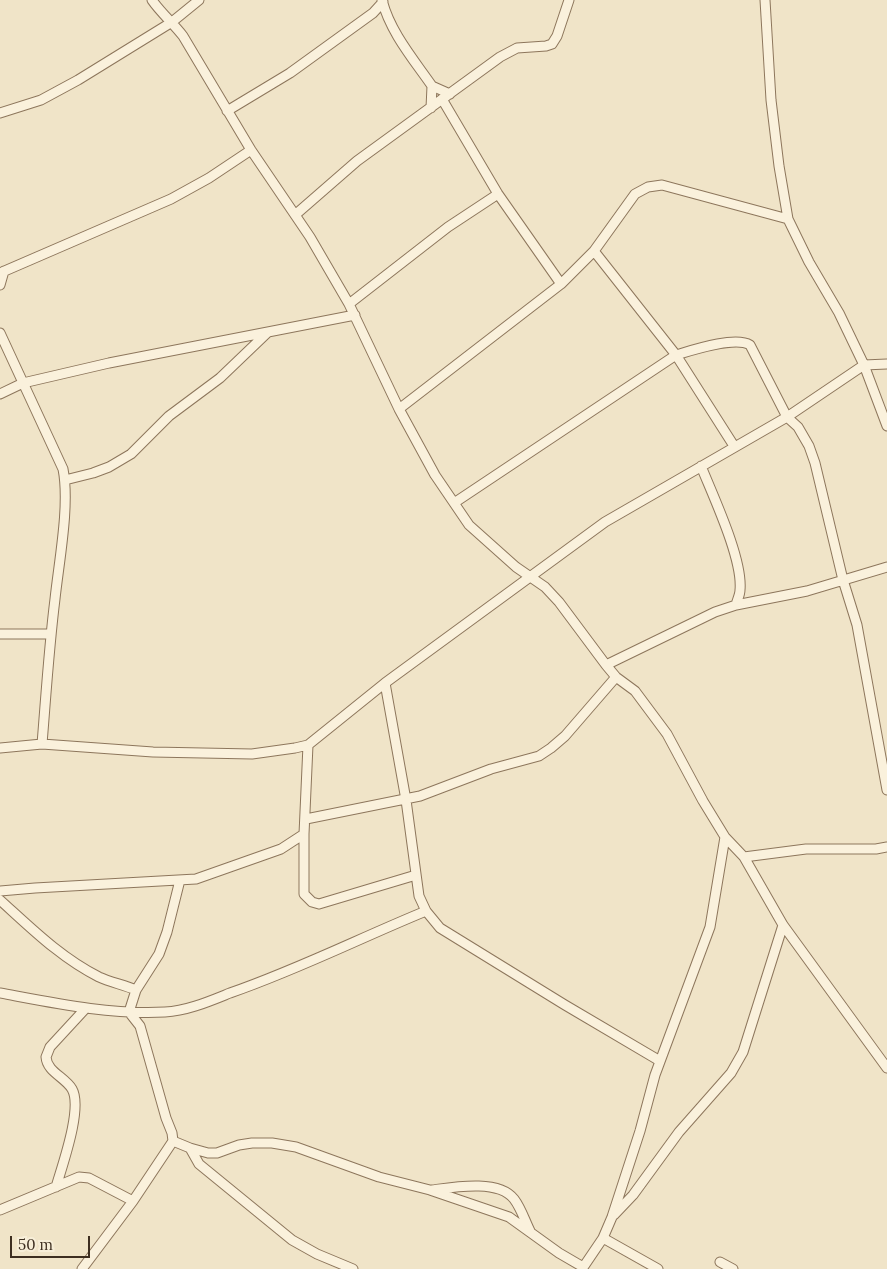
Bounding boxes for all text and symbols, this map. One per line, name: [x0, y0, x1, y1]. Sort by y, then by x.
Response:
scale bar: [12, 1226, 92, 1258]
text: 50 m: [18, 1235, 53, 1254]

